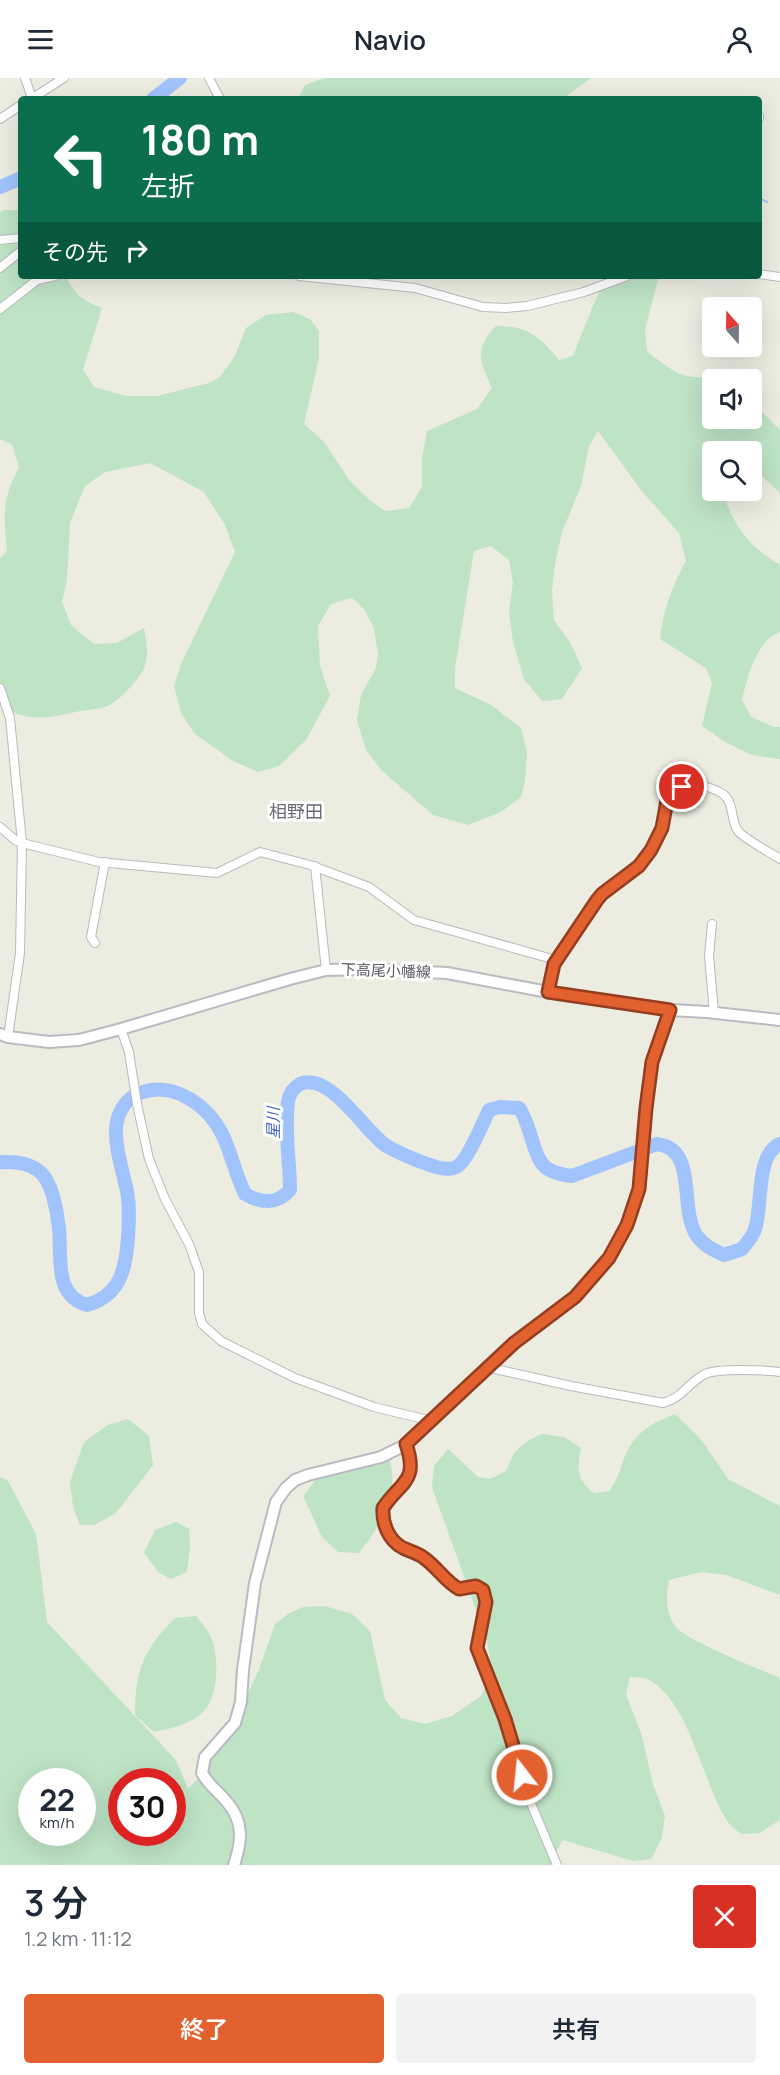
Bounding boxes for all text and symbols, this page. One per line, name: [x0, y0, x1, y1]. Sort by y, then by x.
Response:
text: Navio: [354, 21, 426, 58]
icon: menu: [24, 23, 57, 56]
icon: person: [723, 23, 756, 56]
text: 180 m: [141, 110, 259, 168]
icon: left: [42, 120, 120, 198]
text: 左折: [141, 167, 195, 204]
icon: right: [120, 234, 153, 267]
text: その先: [42, 237, 108, 267]
north arrow: [702, 297, 762, 357]
map controls: [702, 297, 762, 501]
button: sound: [702, 369, 762, 429]
button: search: [702, 441, 762, 501]
pin: [656, 761, 707, 812]
icon: arrive: [665, 770, 698, 803]
district label: 相野田: [269, 799, 323, 823]
street label: 下高尾小幡線: [341, 958, 431, 983]
water label: 星川: [262, 1105, 284, 1139]
position arrow: [490, 1743, 554, 1807]
speed limit sign: 30: [108, 1768, 186, 1846]
text: 22: [39, 1779, 75, 1820]
text: km/h: [40, 1812, 74, 1833]
text: 3 分: [24, 1878, 88, 1927]
button: close: [693, 1885, 756, 1948]
text: 1.2 km · 11:12: [24, 1925, 132, 1952]
button: 終了: [24, 1994, 384, 2063]
button: 共有: [396, 1994, 756, 2063]

